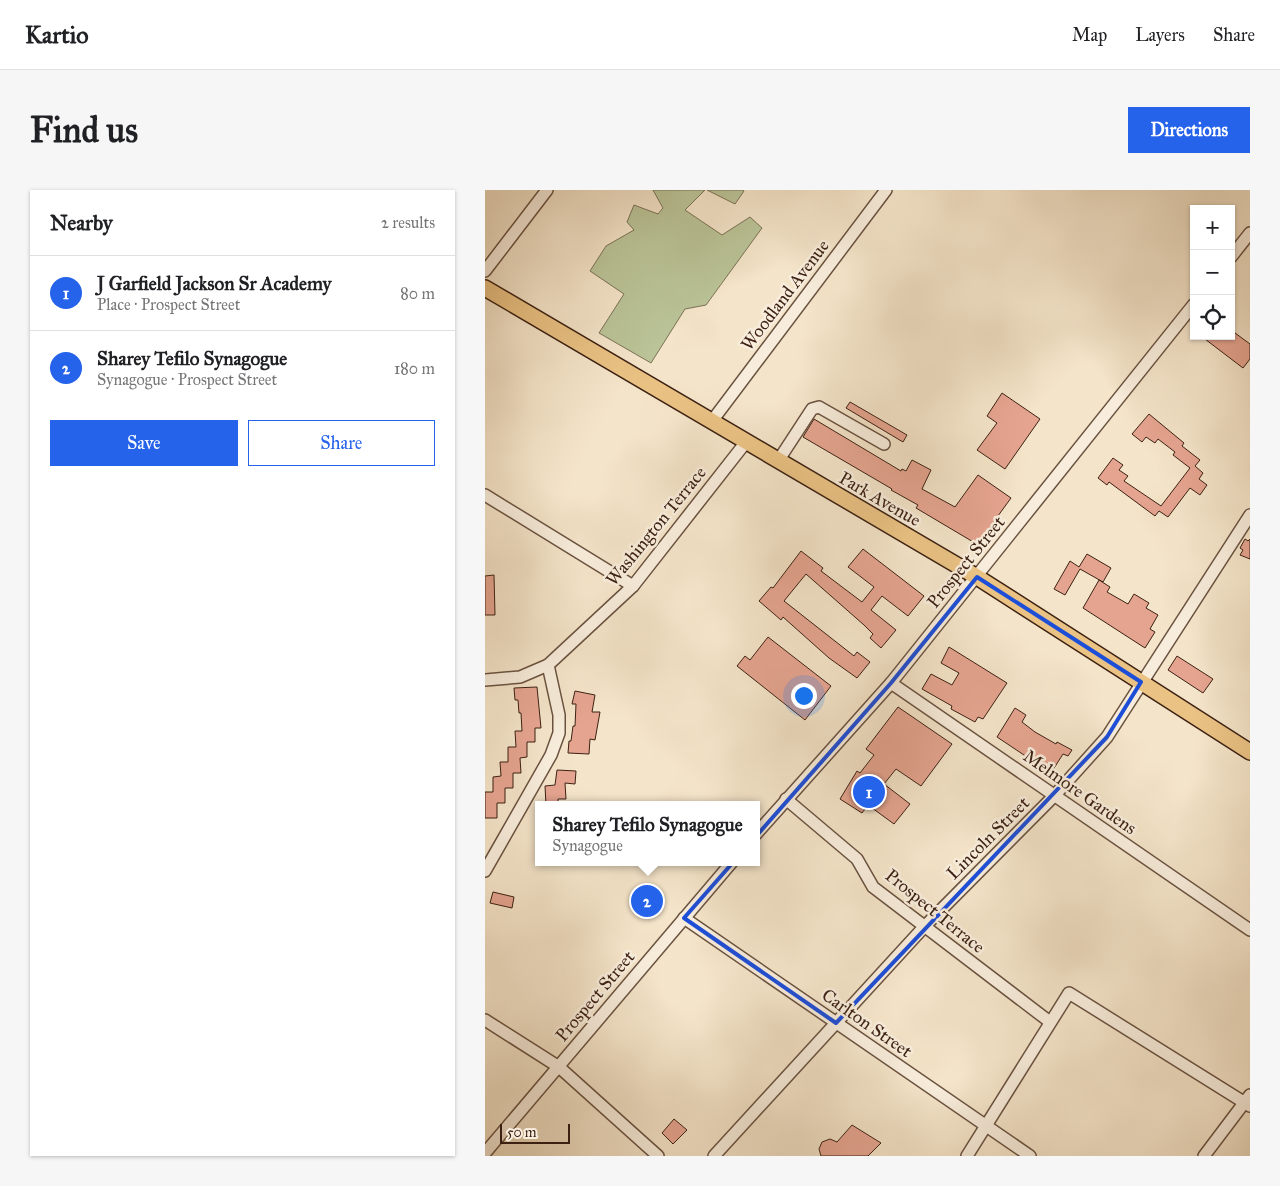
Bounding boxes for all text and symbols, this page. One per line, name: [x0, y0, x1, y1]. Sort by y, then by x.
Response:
text: Kartio: [25, 20, 88, 50]
text: Map: [1072, 24, 1107, 46]
text: Layers: [1135, 24, 1185, 46]
text: Share: [1213, 24, 1255, 46]
button: Directions: [1128, 107, 1250, 153]
text: Find us: [30, 109, 138, 152]
map controls: [1190, 205, 1235, 340]
button: +: [1190, 205, 1235, 250]
text: Nearby: [50, 210, 113, 236]
text: 2 results: [381, 213, 435, 232]
street label: Woodland Avenue: [736, 235, 834, 355]
button: −: [1190, 250, 1235, 295]
text: J Garfield Jackson Sr Academy: [97, 272, 331, 295]
text: 1: [63, 284, 69, 303]
text: 80 m: [400, 284, 435, 303]
text: Place · Prospect Street: [97, 295, 240, 314]
button: locate: [1190, 295, 1235, 340]
text: Sharey Tefilo Synagogue: [97, 347, 287, 370]
text: 2: [62, 359, 70, 378]
text: 180 m: [394, 359, 435, 378]
text: Synagogue · Prospect Street: [97, 370, 277, 389]
button: Save: [50, 420, 238, 466]
button: Share: [248, 420, 435, 466]
street label: Washington Terrace: [601, 462, 712, 591]
street label: Park Avenue: [835, 467, 925, 531]
street label: Prospect Street: [922, 511, 1010, 612]
your location: [791, 683, 817, 709]
street label: Melmore Gardens: [1019, 745, 1141, 839]
pin: 1: [853, 773, 885, 811]
street label: Lincoln Street: [942, 792, 1034, 884]
popup: [535, 801, 760, 866]
text: Sharey Tefilo Synagogue: [552, 813, 743, 836]
text: Synagogue: [552, 836, 623, 855]
street label: Prospect Terrace: [881, 864, 989, 958]
pin: 2: [631, 882, 663, 920]
street label: Prospect Street: [551, 946, 640, 1046]
street label: Carlton Street: [818, 984, 917, 1063]
scale bar: [500, 1121, 570, 1144]
text: 50 m: [507, 1124, 536, 1141]

